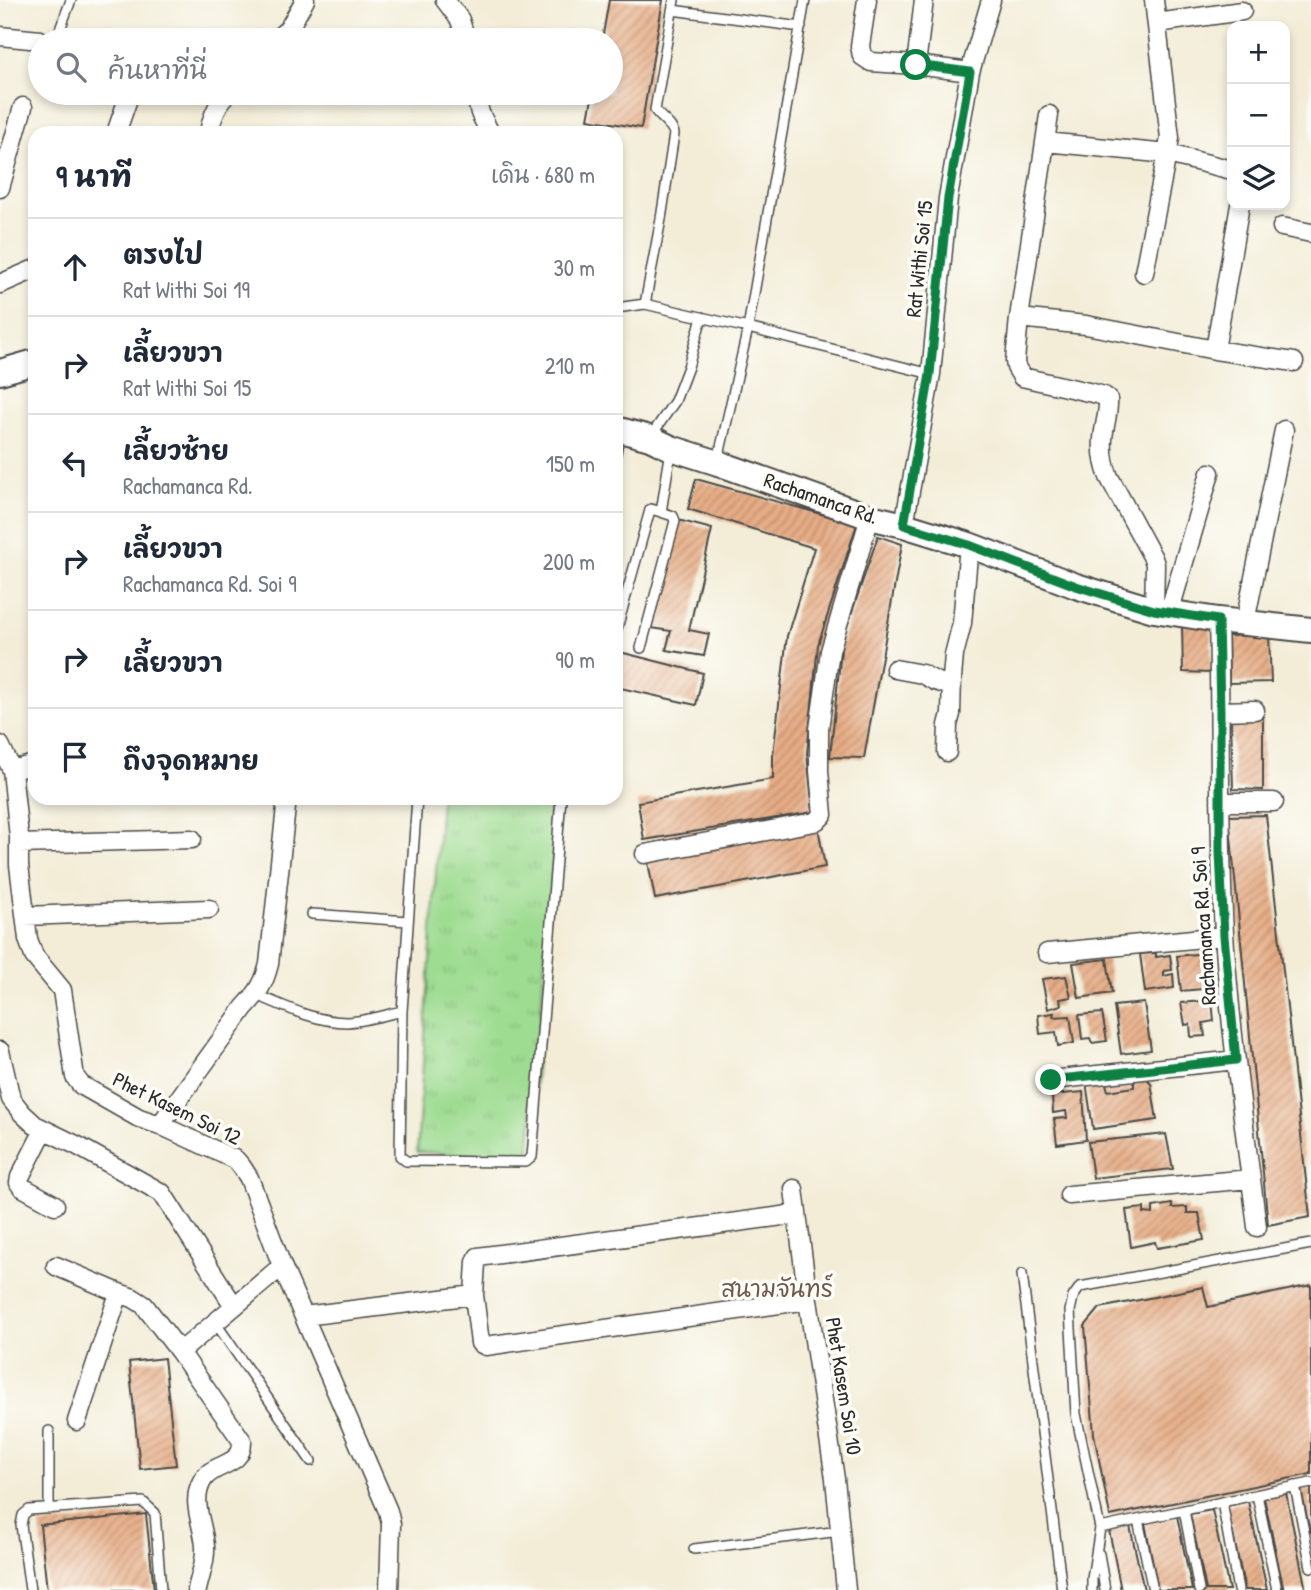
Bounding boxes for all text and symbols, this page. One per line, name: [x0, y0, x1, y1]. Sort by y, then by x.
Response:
map controls: [1227, 21, 1290, 210]
button: +: [1227, 21, 1290, 84]
search box: [28, 28, 623, 105]
icon: search: [52, 48, 90, 86]
route start: [900, 49, 931, 80]
text: ค้นหาที่นี่: [108, 52, 207, 87]
button: −: [1227, 84, 1290, 147]
button: layers: [1227, 147, 1290, 210]
text: 9 นาที: [56, 156, 132, 196]
text: เดิน · 680 m: [491, 159, 595, 190]
street label: Rat Withi Soi 15: [898, 199, 940, 319]
text: ตรงไป: [123, 237, 203, 272]
icon: ahead: [56, 248, 94, 286]
text: 30 m: [553, 252, 595, 283]
text: Rat Withi Soi 19: [123, 274, 250, 305]
text: เลี้ยวขวา: [123, 335, 223, 370]
icon: right: [56, 346, 94, 384]
text: 210 m: [545, 350, 595, 381]
text: Rat Withi Soi 15: [123, 372, 251, 403]
text: เลี้ยวซ้าย: [123, 433, 229, 468]
icon: left: [56, 444, 94, 482]
text: 150 m: [546, 448, 595, 479]
street label: Rachamanca Rd.: [760, 465, 882, 531]
text: Rachamanca Rd.: [123, 470, 253, 501]
text: เลี้ยวขวา: [123, 531, 223, 566]
icon: right: [56, 542, 94, 580]
text: 200 m: [543, 546, 595, 577]
text: Rachamanca Rd. Soi 9: [123, 568, 297, 599]
icon: right: [56, 640, 94, 678]
text: 90 m: [555, 644, 595, 675]
text: เลี้ยวขวา: [123, 645, 223, 680]
icon: arrive: [56, 738, 94, 776]
text: ถึงจุดหมาย: [123, 743, 259, 778]
street label: Rachamanca Rd. Soi 9: [1183, 846, 1223, 1006]
street label: Phet Kasem Soi 12: [108, 1064, 246, 1152]
route end: [1035, 1064, 1066, 1095]
district label: สนามจันทร์: [721, 1273, 833, 1304]
street label: Phet Kasem Soi 10: [819, 1315, 869, 1457]

